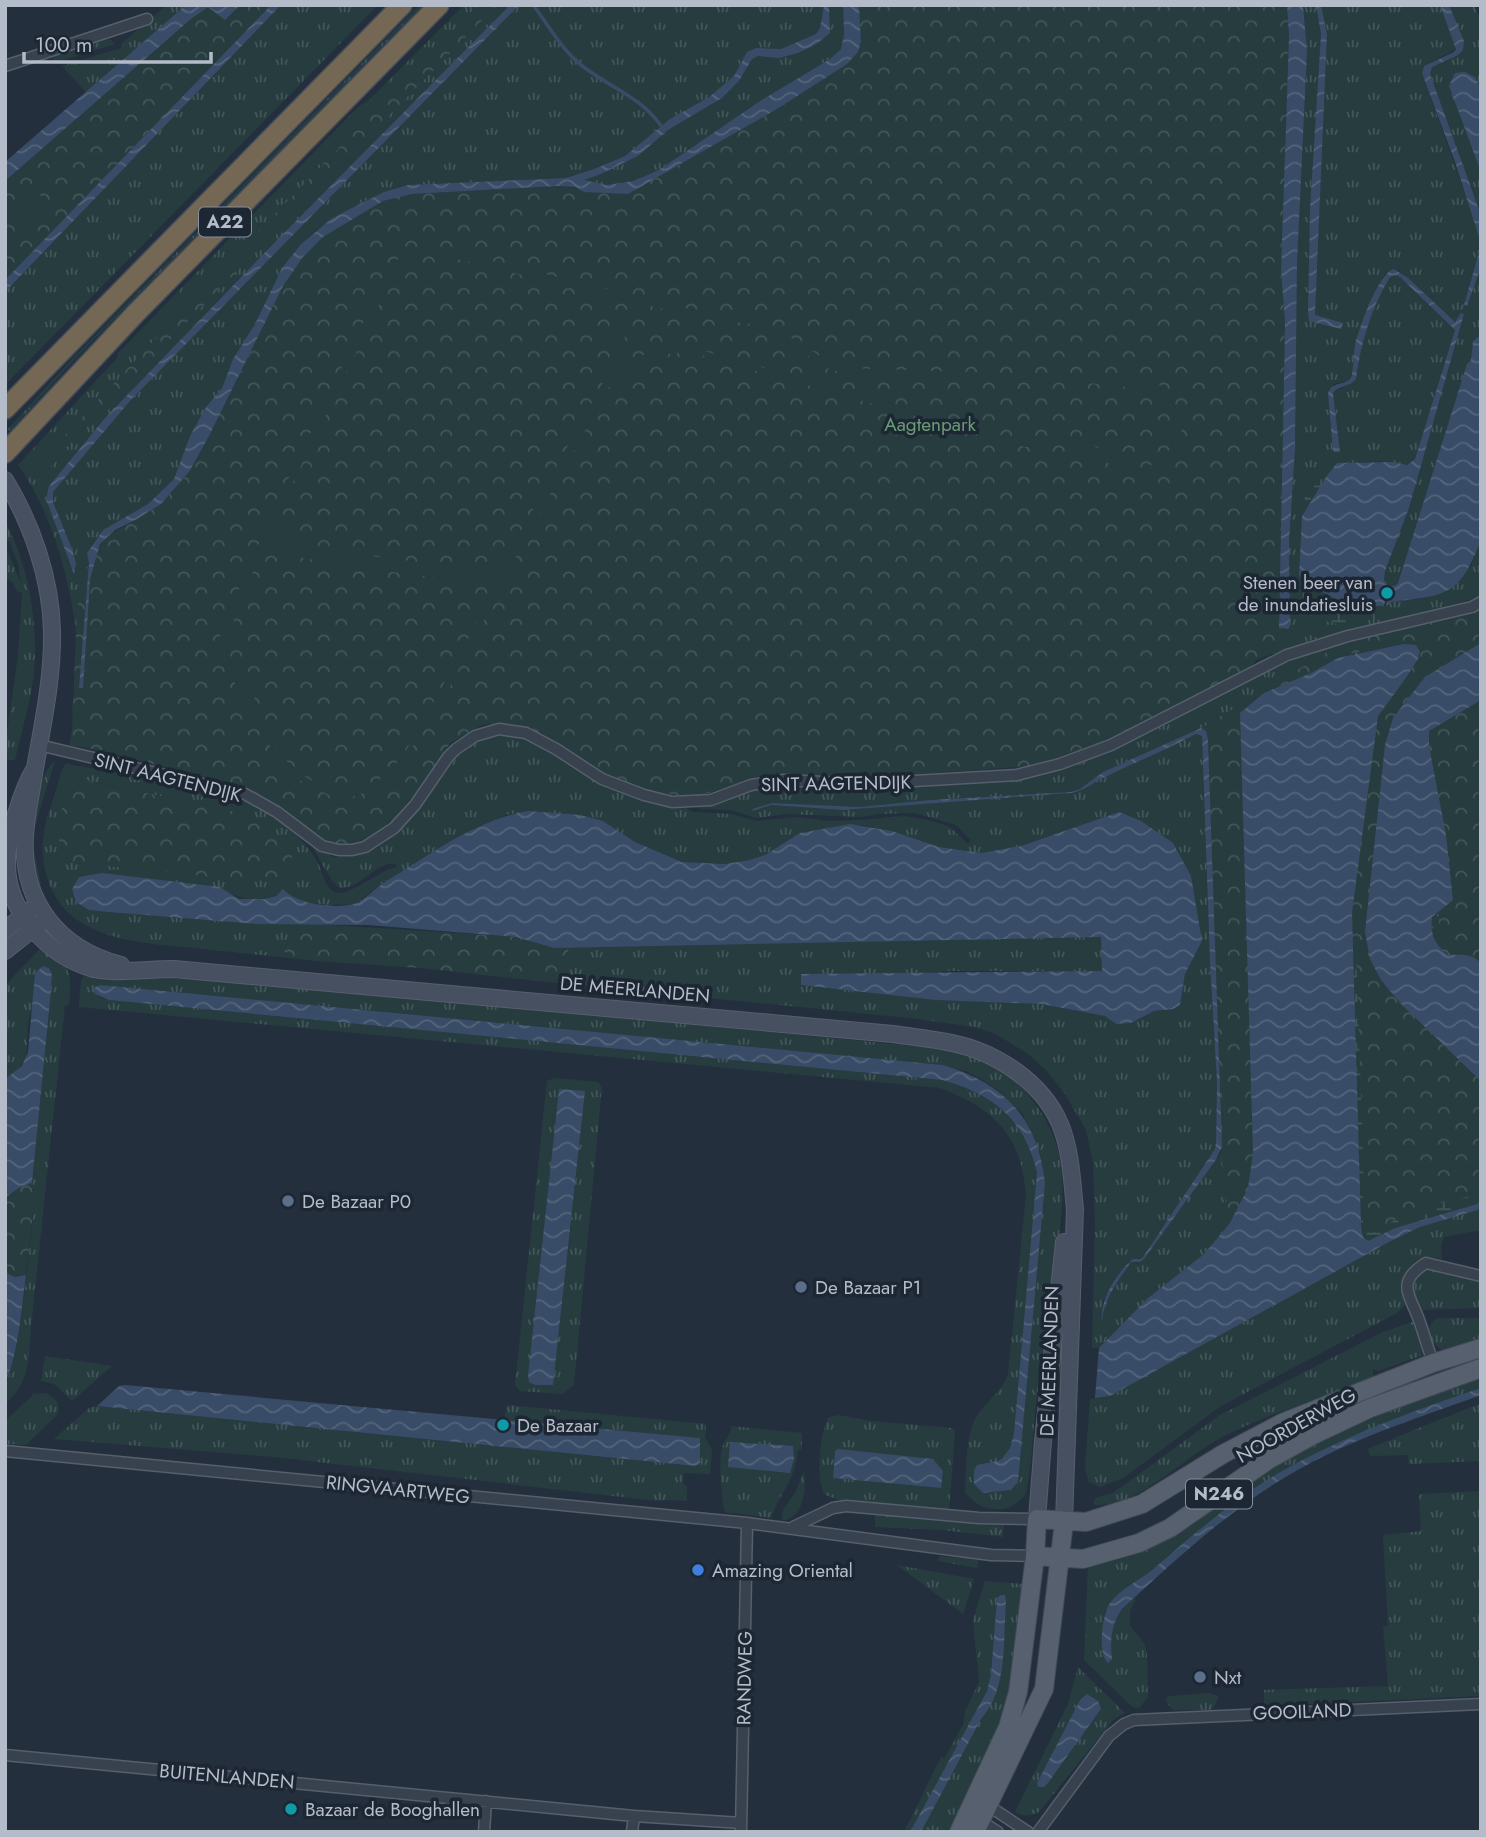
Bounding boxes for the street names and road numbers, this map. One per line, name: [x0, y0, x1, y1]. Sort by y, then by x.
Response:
road number: A22: [199, 208, 251, 236]
street label: SINT AAGTENDIJK: [92, 746, 244, 809]
street label: SINT AAGTENDIJK: [761, 769, 912, 798]
street label: DE MEERLANDEN: [559, 969, 711, 1010]
street label: DE MEERLANDEN: [1033, 1285, 1066, 1437]
street label: NOORDERWEG: [1231, 1381, 1361, 1470]
street label: RINGVAARTWEG: [325, 1469, 471, 1510]
road number: N246: [1186, 1479, 1252, 1508]
street label: RANDWEG: [730, 1631, 759, 1725]
street label: GOOILAND: [1252, 1696, 1352, 1727]
street label: BUITENLANDEN: [158, 1757, 296, 1796]

